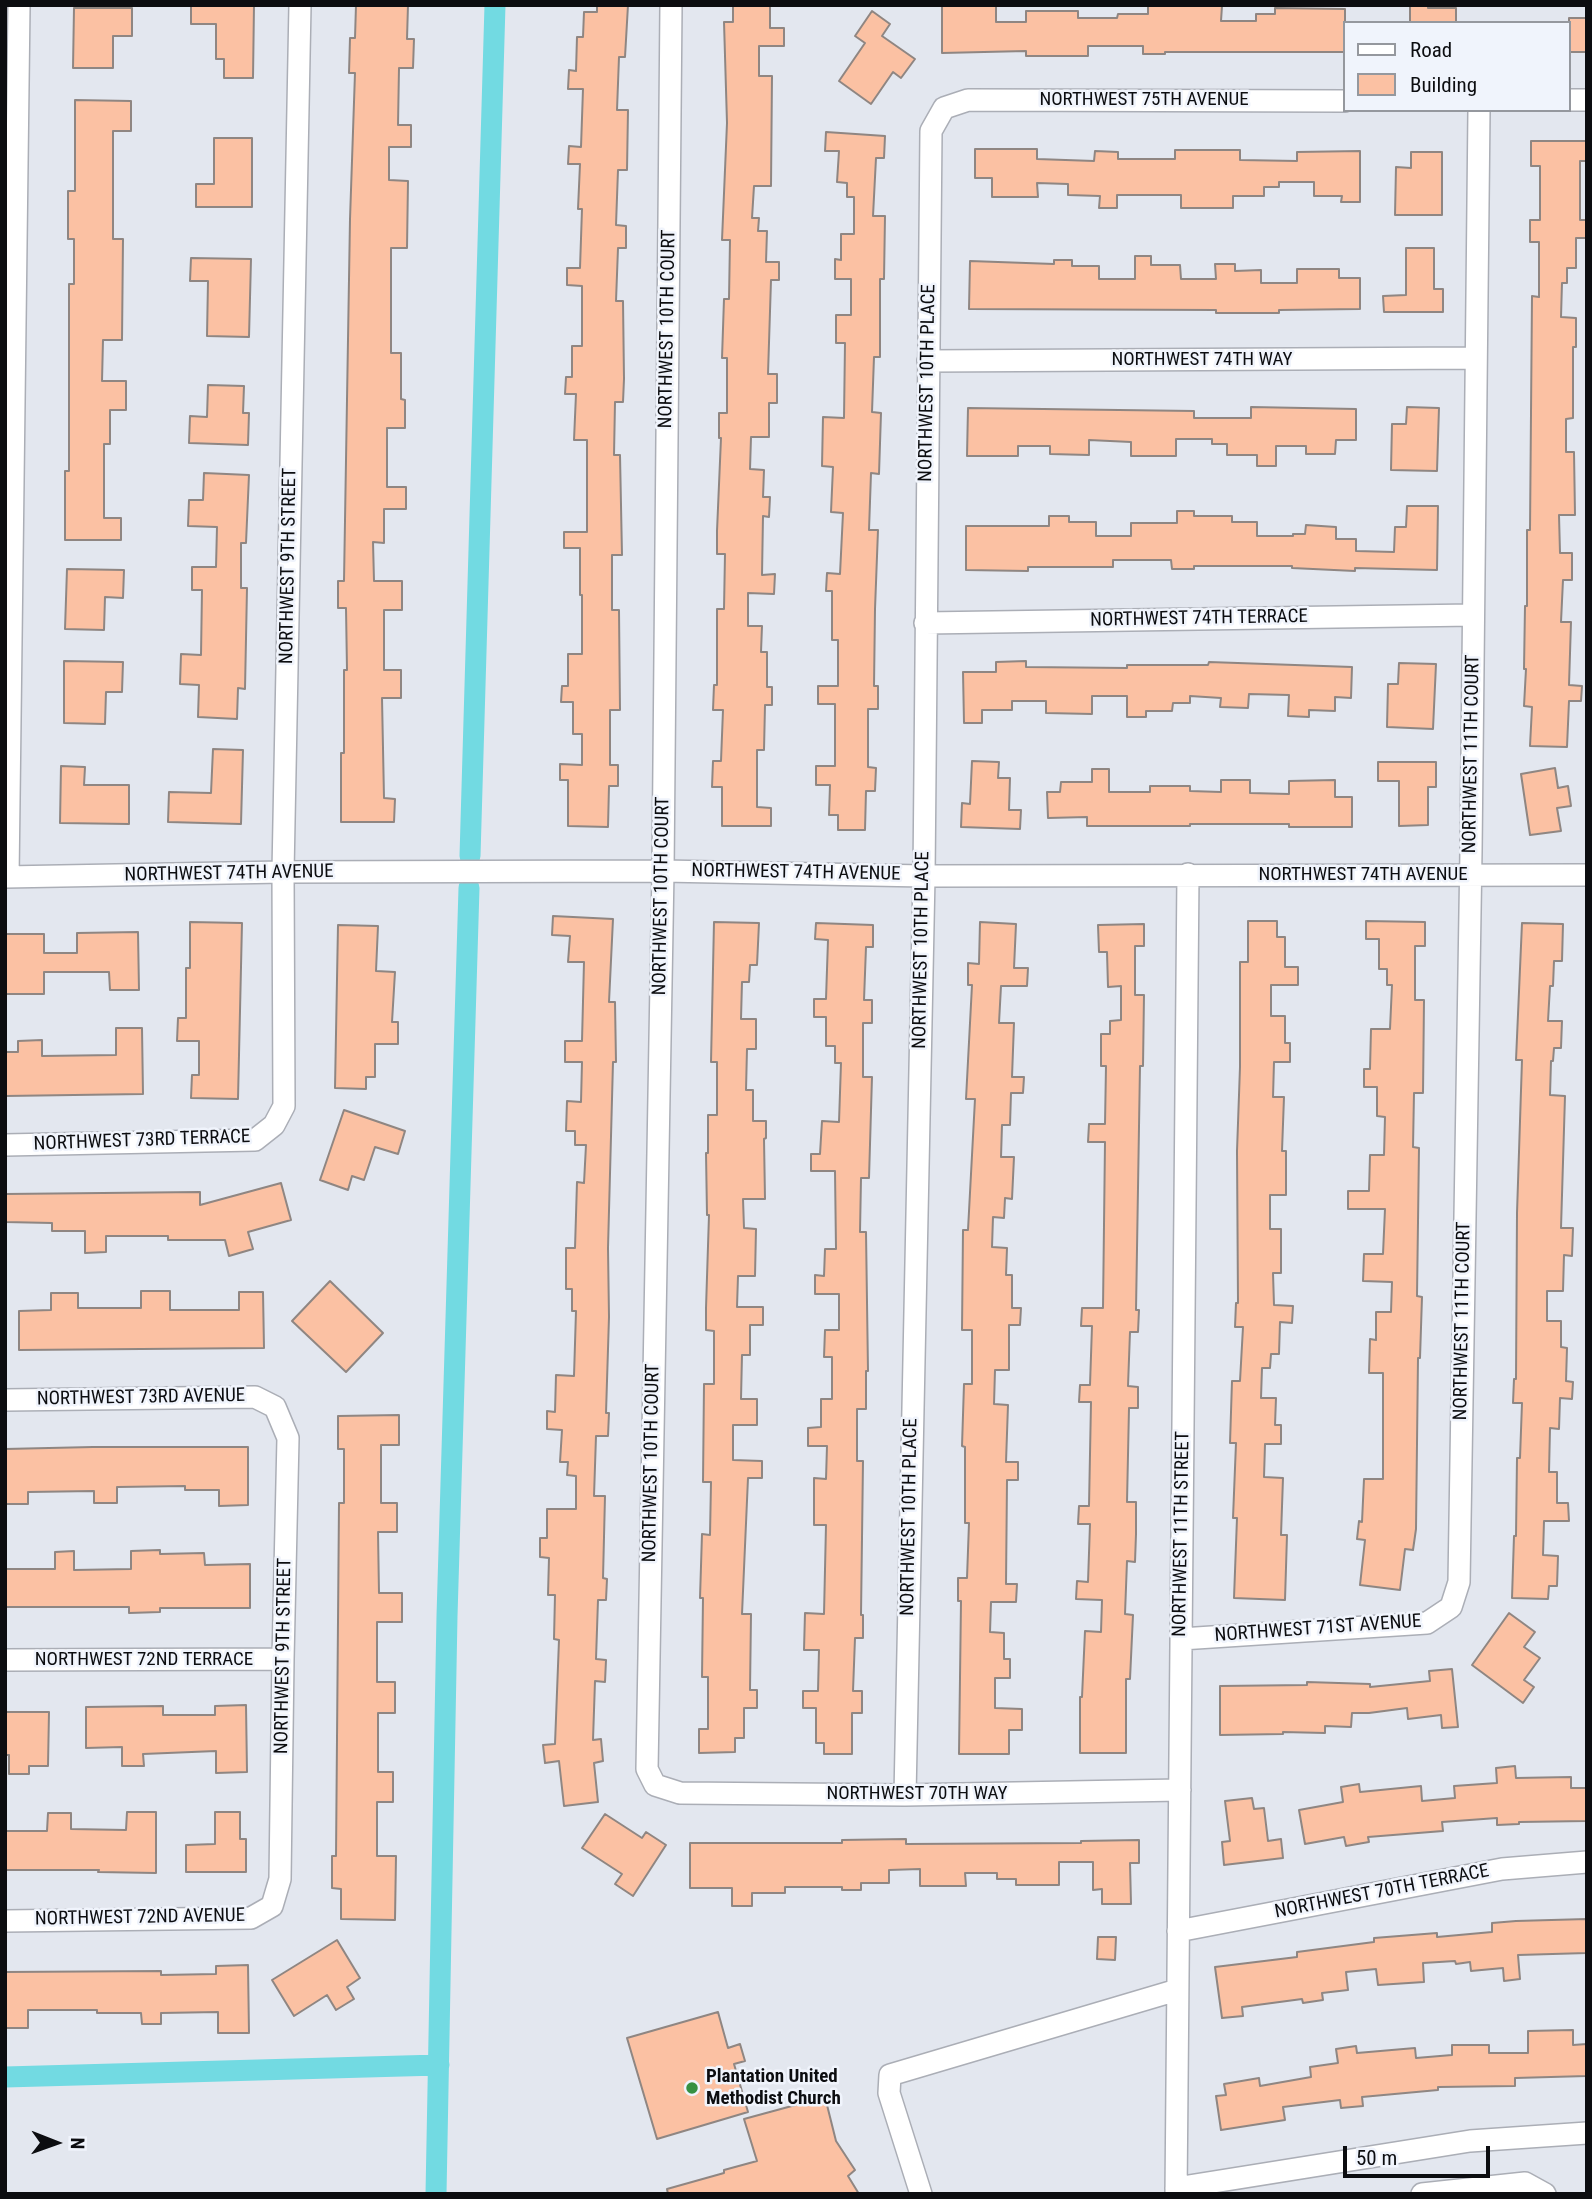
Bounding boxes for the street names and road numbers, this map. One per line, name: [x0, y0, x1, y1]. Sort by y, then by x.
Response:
street label: NORTHWEST 75TH AVENUE: [1039, 89, 1249, 111]
street label: NORTHWEST 10TH COURT: [655, 229, 681, 429]
street label: NORTHWEST 10TH PLACE: [915, 284, 941, 482]
street label: NORTHWEST 74TH WAY: [1111, 349, 1293, 371]
street label: NORTHWEST 9TH STREET: [276, 468, 302, 664]
street label: NORTHWEST 74TH TERRACE: [1090, 606, 1308, 632]
street label: NORTHWEST 11TH COURT: [1459, 654, 1485, 854]
street label: NORTHWEST 10TH COURT: [649, 796, 675, 996]
street label: NORTHWEST 10TH PLACE: [909, 851, 935, 1049]
street label: NORTHWEST 74TH AVENUE: [691, 860, 901, 886]
street label: NORTHWEST 74TH AVENUE: [124, 861, 334, 887]
street label: NORTHWEST 74TH AVENUE: [1258, 864, 1468, 886]
street label: NORTHWEST 73RD TERRACE: [33, 1126, 251, 1156]
street label: NORTHWEST 11TH COURT: [1450, 1221, 1476, 1421]
street label: NORTHWEST 10TH COURT: [639, 1363, 665, 1563]
street label: NORTHWEST 73RD AVENUE: [37, 1385, 245, 1411]
street label: NORTHWEST 10TH PLACE: [897, 1418, 923, 1616]
street label: NORTHWEST 11TH STREET: [1169, 1431, 1195, 1637]
street label: NORTHWEST 9TH STREET: [271, 1558, 297, 1754]
street label: NORTHWEST 71ST AVENUE: [1214, 1610, 1422, 1648]
street label: NORTHWEST 72ND TERRACE: [35, 1649, 253, 1671]
street label: NORTHWEST 70TH WAY: [826, 1783, 1008, 1805]
street label: NORTHWEST 70TH TERRACE: [1273, 1860, 1491, 1924]
street label: NORTHWEST 72ND AVENUE: [35, 1905, 245, 1931]

